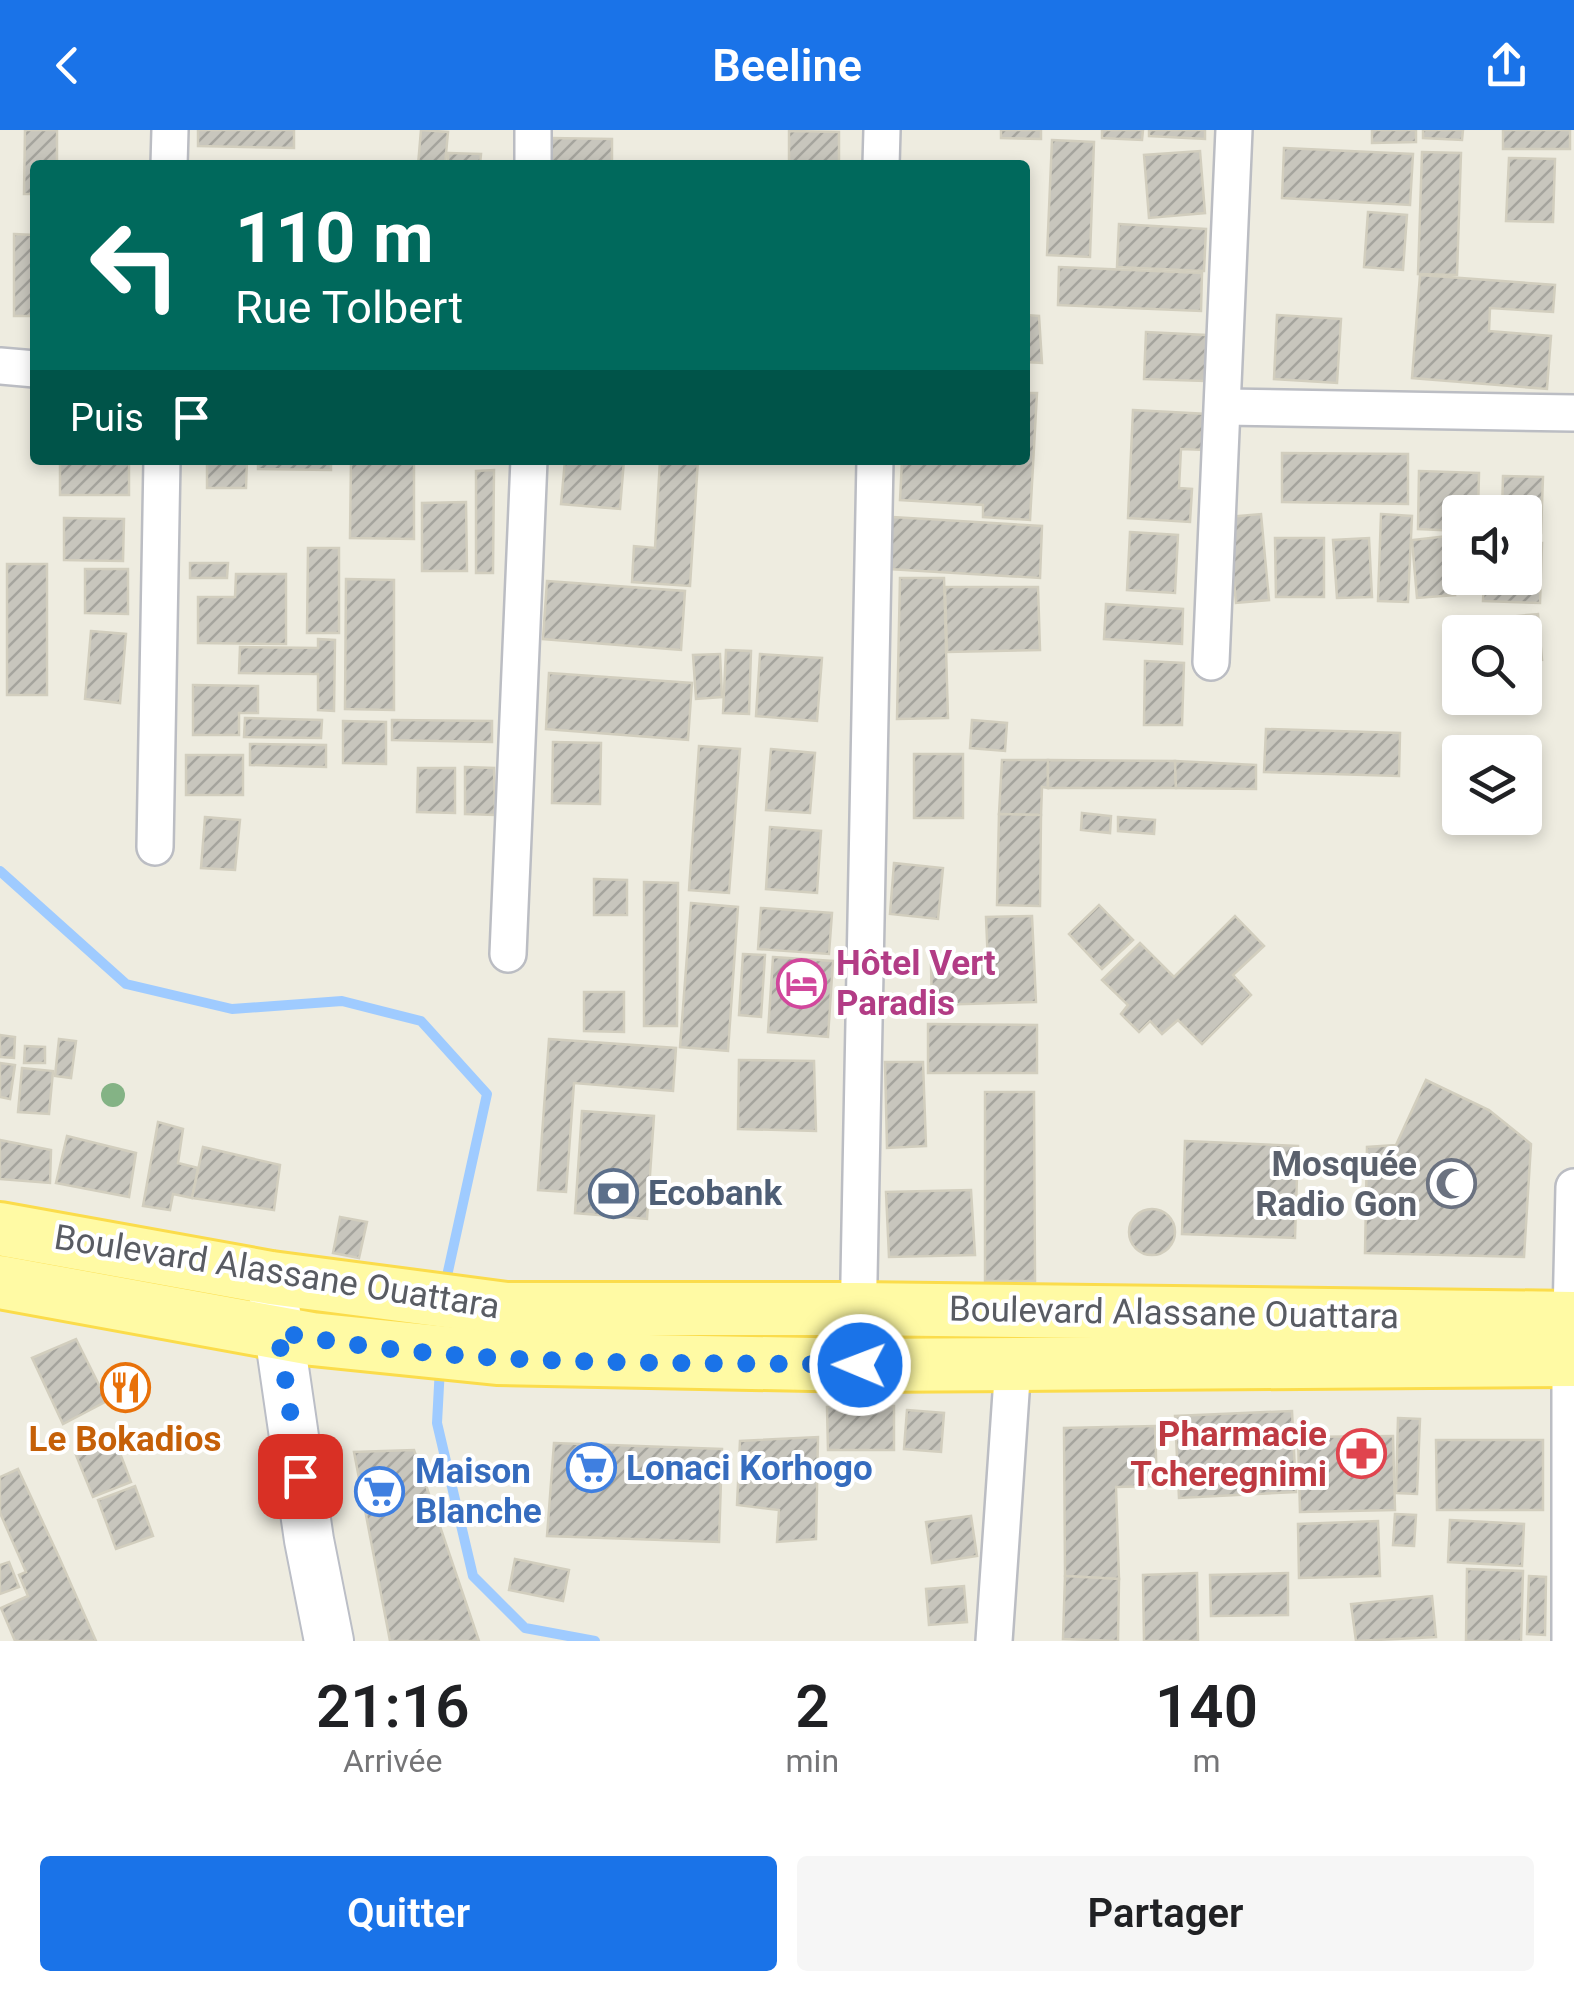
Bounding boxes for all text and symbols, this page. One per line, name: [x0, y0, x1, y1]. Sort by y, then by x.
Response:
icon: back: [40, 38, 95, 93]
icon: share: [1479, 38, 1534, 93]
text: Beeline: [712, 39, 862, 92]
text: 110 m: [235, 197, 434, 279]
icon: left: [70, 200, 200, 330]
text: Rue Tolbert: [235, 281, 463, 334]
icon: arrive: [164, 390, 219, 445]
text: Puis: [70, 396, 144, 440]
map controls: [1442, 495, 1542, 835]
button: sound: [1442, 495, 1542, 595]
button: search: [1442, 615, 1542, 715]
button: layers: [1442, 735, 1542, 835]
place label: Hôtel Vert Paradis: [836, 943, 996, 1024]
hotel icon: Hôtel Vert Paradis: [775, 957, 827, 1009]
place label: Mosquée Radio Gon: [1255, 1144, 1417, 1225]
mosque icon: Mosquée Radio Gon: [1426, 1158, 1478, 1210]
bank icon: Ecobank: [587, 1167, 639, 1219]
place label: Ecobank: [648, 1173, 783, 1214]
street label: Boulevard Alassane Ouattara: [51, 1217, 503, 1327]
street label: Boulevard Alassane Ouattara: [949, 1289, 1399, 1337]
position arrow: [808, 1313, 912, 1417]
restaurant icon: Le Bokadios: [99, 1361, 151, 1413]
place label: Pharmacie Tcheregnimi: [1130, 1414, 1327, 1495]
place label: Le Bokadios: [29, 1419, 221, 1460]
pharmacy icon: Pharmacie Tcheregnimi: [1336, 1428, 1388, 1480]
pin: [258, 1434, 343, 1519]
supermarket icon: Lonaci Korhogo: [565, 1442, 617, 1494]
place label: Lonaci Korhogo: [626, 1448, 873, 1489]
icon: arrive: [273, 1449, 328, 1504]
place label: Maison Blanche: [415, 1451, 542, 1532]
supermarket icon: Maison Blanche: [354, 1465, 406, 1517]
text: 21:16: [316, 1671, 470, 1742]
text: 2: [795, 1671, 829, 1742]
text: 140: [1155, 1671, 1258, 1742]
text: Arrivée: [343, 1742, 443, 1780]
text: min: [786, 1742, 839, 1780]
text: m: [1192, 1742, 1221, 1780]
button: Quitter: [40, 1856, 777, 1971]
button: Partager: [797, 1856, 1534, 1971]

